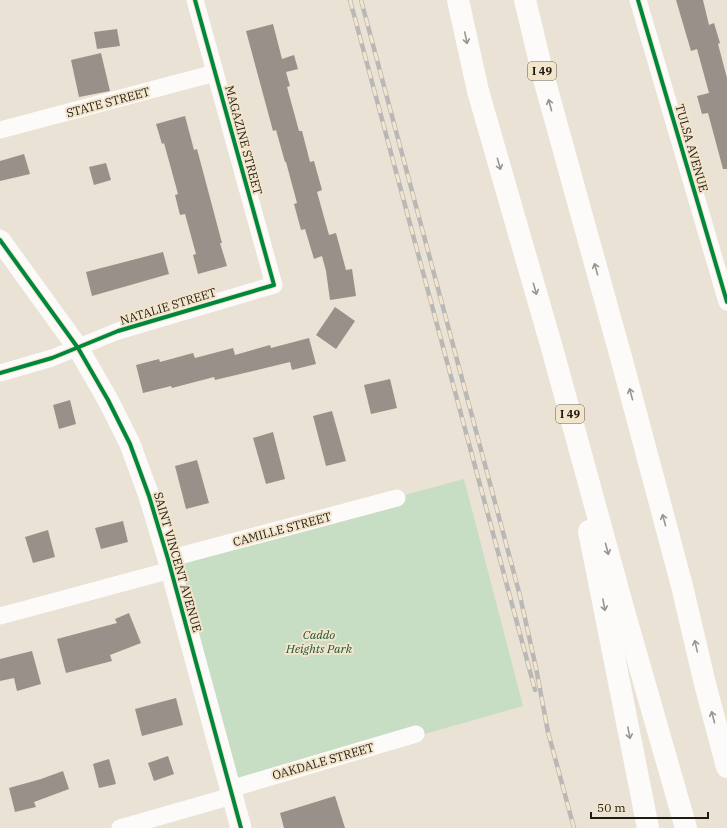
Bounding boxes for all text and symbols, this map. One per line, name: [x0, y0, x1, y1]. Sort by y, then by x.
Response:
one-way arrow: [463, 31, 471, 44]
road number: I 49: [528, 62, 556, 80]
street label: STATE STREET: [65, 84, 152, 120]
street label: MAGAZINE STREET: [222, 84, 266, 197]
one-way arrow: [546, 98, 554, 111]
street label: TULSA AVENUE: [672, 102, 712, 194]
one-way arrow: [496, 157, 503, 170]
one-way arrow: [592, 263, 599, 276]
one-way arrow: [532, 282, 539, 295]
street label: NATALIE STREET: [118, 284, 218, 328]
one-way arrow: [627, 388, 634, 401]
road number: I 49: [556, 405, 584, 423]
street label: SAINT VINCENT AVENUE: [151, 490, 205, 634]
street label: CAMILLE STREET: [231, 509, 333, 549]
one-way arrow: [660, 513, 667, 526]
one-way arrow: [604, 542, 611, 555]
one-way arrow: [600, 599, 608, 612]
park label: Caddo Heights Park: [285, 627, 353, 656]
one-way arrow: [691, 640, 699, 653]
one-way arrow: [709, 710, 717, 723]
one-way arrow: [625, 726, 633, 739]
street label: OAKDALE STREET: [270, 739, 376, 783]
scale bar: [591, 794, 708, 820]
text: 50 m: [597, 800, 626, 815]

